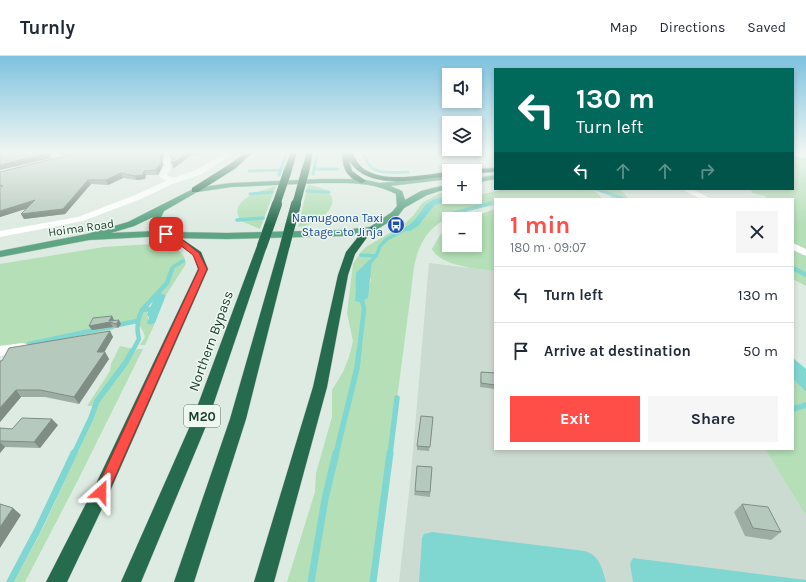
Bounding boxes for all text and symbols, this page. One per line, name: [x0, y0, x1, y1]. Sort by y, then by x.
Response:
text: Turnly: [20, 17, 75, 39]
text: Map: [610, 19, 638, 36]
text: Directions: [660, 19, 725, 36]
text: Saved: [747, 19, 786, 36]
map controls: [442, 68, 482, 252]
button: sound: [442, 68, 482, 108]
text: 130 m: [576, 82, 655, 115]
icon: left: [510, 84, 562, 136]
button: layers: [442, 116, 482, 156]
text: Turn left: [576, 116, 644, 138]
icon: left: [570, 160, 592, 182]
icon: ahead: [612, 160, 634, 182]
icon: ahead: [654, 160, 676, 182]
icon: right: [696, 160, 718, 182]
button: +: [442, 164, 482, 204]
place label: Namugoona Taxi Stage - to Jinja: [292, 211, 383, 239]
text: 1 min: [510, 211, 570, 239]
button: close: [736, 211, 778, 253]
button: −: [442, 212, 482, 252]
bus stop icon: Namugoona Taxi Stage - to Jinja: [386, 215, 406, 235]
street label: Hoima Road: [47, 216, 115, 240]
pin: [149, 217, 183, 251]
icon: arrive: [155, 223, 177, 245]
text: 180 m · 09:07: [510, 240, 586, 255]
icon: left: [510, 284, 532, 306]
text: Turn left: [544, 286, 603, 304]
text: 130 m: [738, 286, 778, 304]
street label: Northern Bypass: [185, 288, 237, 394]
icon: arrive: [510, 340, 532, 362]
text: Arrive at destination: [544, 342, 691, 360]
text: 50 m: [743, 342, 778, 360]
button: Exit: [510, 396, 640, 442]
button: Share: [648, 396, 778, 442]
road number: M20: [184, 405, 220, 427]
position arrow: [80, 471, 122, 513]

